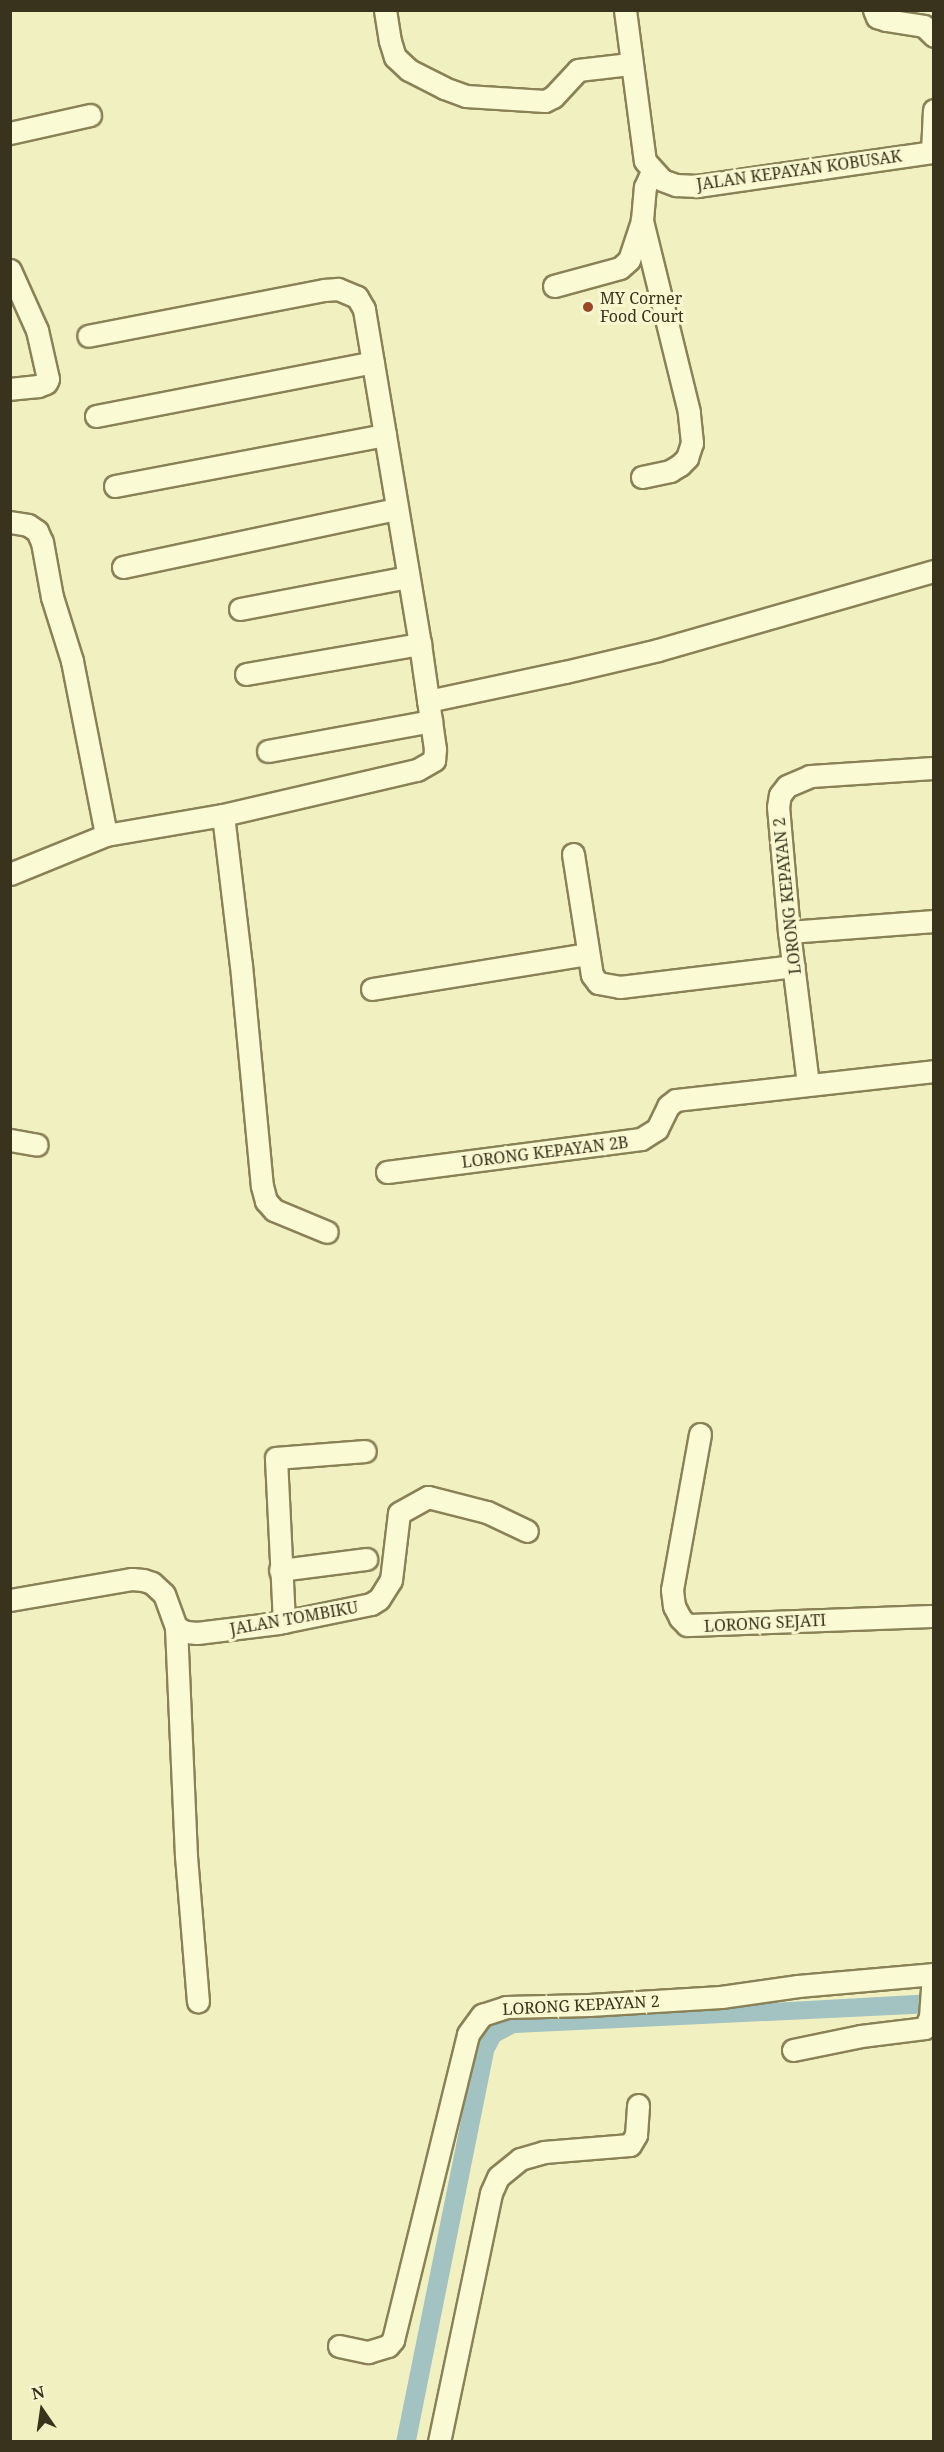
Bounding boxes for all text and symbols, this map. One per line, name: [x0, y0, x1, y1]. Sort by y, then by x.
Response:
street label: JALAN KEPAYAN KOBUSAK: [695, 146, 903, 194]
place label: MY Corner Food Court: [600, 288, 684, 326]
marker: MY Corner Food Court: [581, 300, 595, 314]
street label: LORONG KEPAYAN 2: [769, 817, 805, 975]
street label: LORONG KEPAYAN 2B: [461, 1132, 629, 1172]
street label: JALAN TOMBIKU: [228, 1597, 360, 1639]
street label: LORONG SEJATI: [704, 1610, 826, 1636]
street label: LORONG KEPAYAN 2: [502, 1991, 660, 2019]
north arrow: [12, 2380, 72, 2440]
text: N: [29, 2380, 47, 2405]

